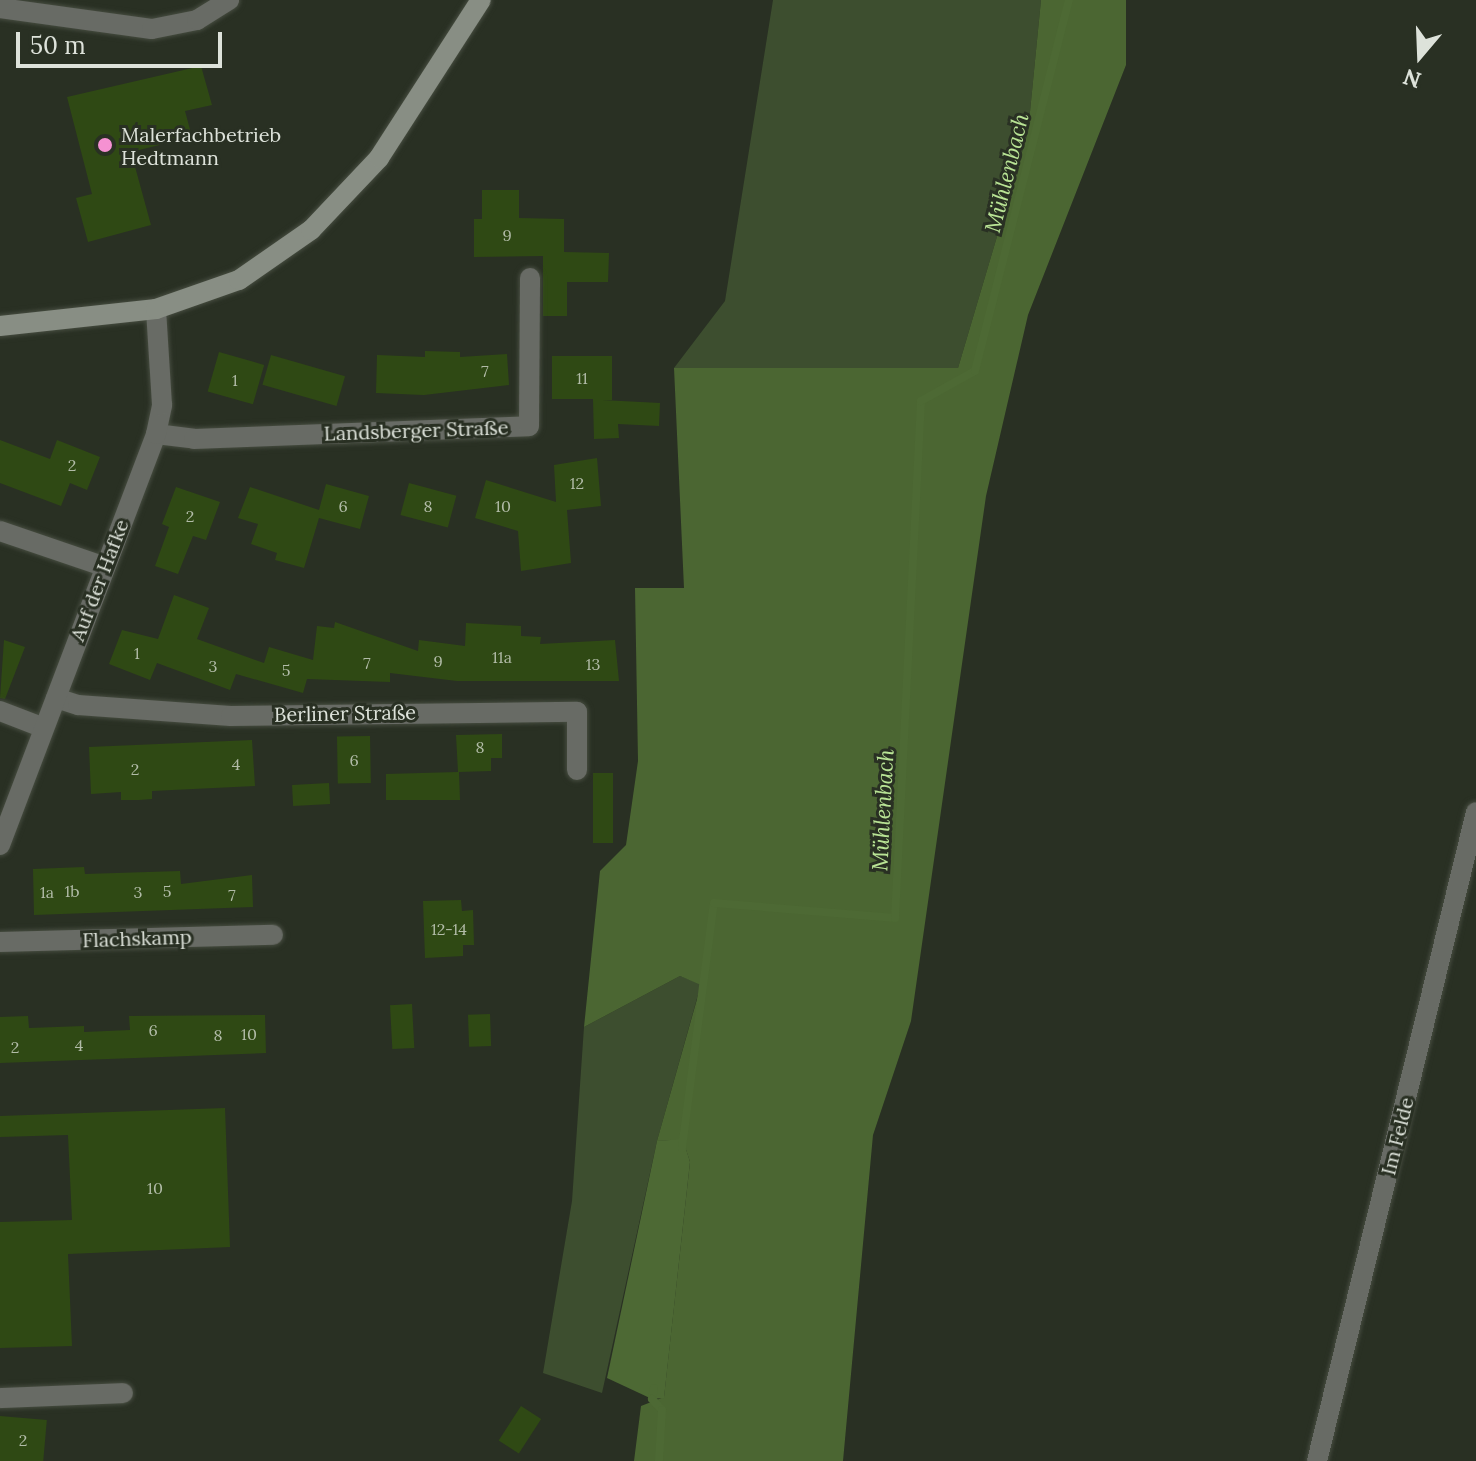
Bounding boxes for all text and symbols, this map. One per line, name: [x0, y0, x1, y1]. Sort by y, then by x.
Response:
scale bar: [20, 16, 226, 66]
north arrow: [1380, 16, 1460, 96]
text: 50 m: [30, 30, 86, 61]
text: N: [1400, 63, 1425, 95]
water label: Mühlenbach: [979, 111, 1035, 235]
place label: Malerfachbetrieb Hedtmann: [121, 122, 281, 169]
marker: Malerfachbetrieb Hedtmann: [96, 136, 114, 154]
house number: 9: [502, 225, 512, 245]
house number: 7: [481, 361, 489, 381]
house number: 11: [576, 368, 588, 388]
house number: 1: [232, 370, 238, 390]
street label: Landsberger Straße: [323, 415, 509, 445]
house number: 2: [68, 455, 76, 475]
house number: 12: [570, 473, 584, 493]
house number: 6: [338, 496, 348, 516]
house number: 8: [424, 496, 432, 516]
house number: 10: [495, 496, 511, 516]
house number: 2: [186, 506, 194, 526]
street label: Auf der Hafke: [65, 516, 133, 644]
house number: 1: [134, 643, 140, 663]
house number: 11a: [492, 647, 512, 667]
house number: 9: [433, 651, 443, 671]
house number: 7: [363, 653, 371, 673]
house number: 13: [586, 654, 600, 674]
house number: 3: [209, 656, 217, 676]
house number: 5: [282, 660, 290, 680]
street label: Berliner Straße: [274, 700, 416, 726]
house number: 8: [476, 737, 484, 757]
water label: Mühlenbach: [867, 748, 899, 872]
house number: 6: [349, 750, 359, 770]
house number: 4: [232, 754, 240, 774]
house number: 2: [131, 759, 139, 779]
house number: 1b: [64, 881, 80, 901]
house number: 5: [163, 881, 171, 901]
house number: 1a: [40, 882, 54, 902]
house number: 3: [134, 882, 142, 902]
house number: 7: [228, 885, 236, 905]
house number: 12-14: [431, 919, 467, 939]
street label: Flachskamp: [82, 924, 192, 952]
house number: 6: [148, 1020, 158, 1040]
house number: 10: [241, 1024, 257, 1044]
house number: 8: [214, 1025, 222, 1045]
house number: 4: [75, 1035, 83, 1055]
house number: 2: [11, 1037, 19, 1057]
street label: Im Felde: [1376, 1095, 1418, 1177]
house number: 10: [147, 1178, 163, 1198]
house number: 2: [19, 1430, 27, 1450]

